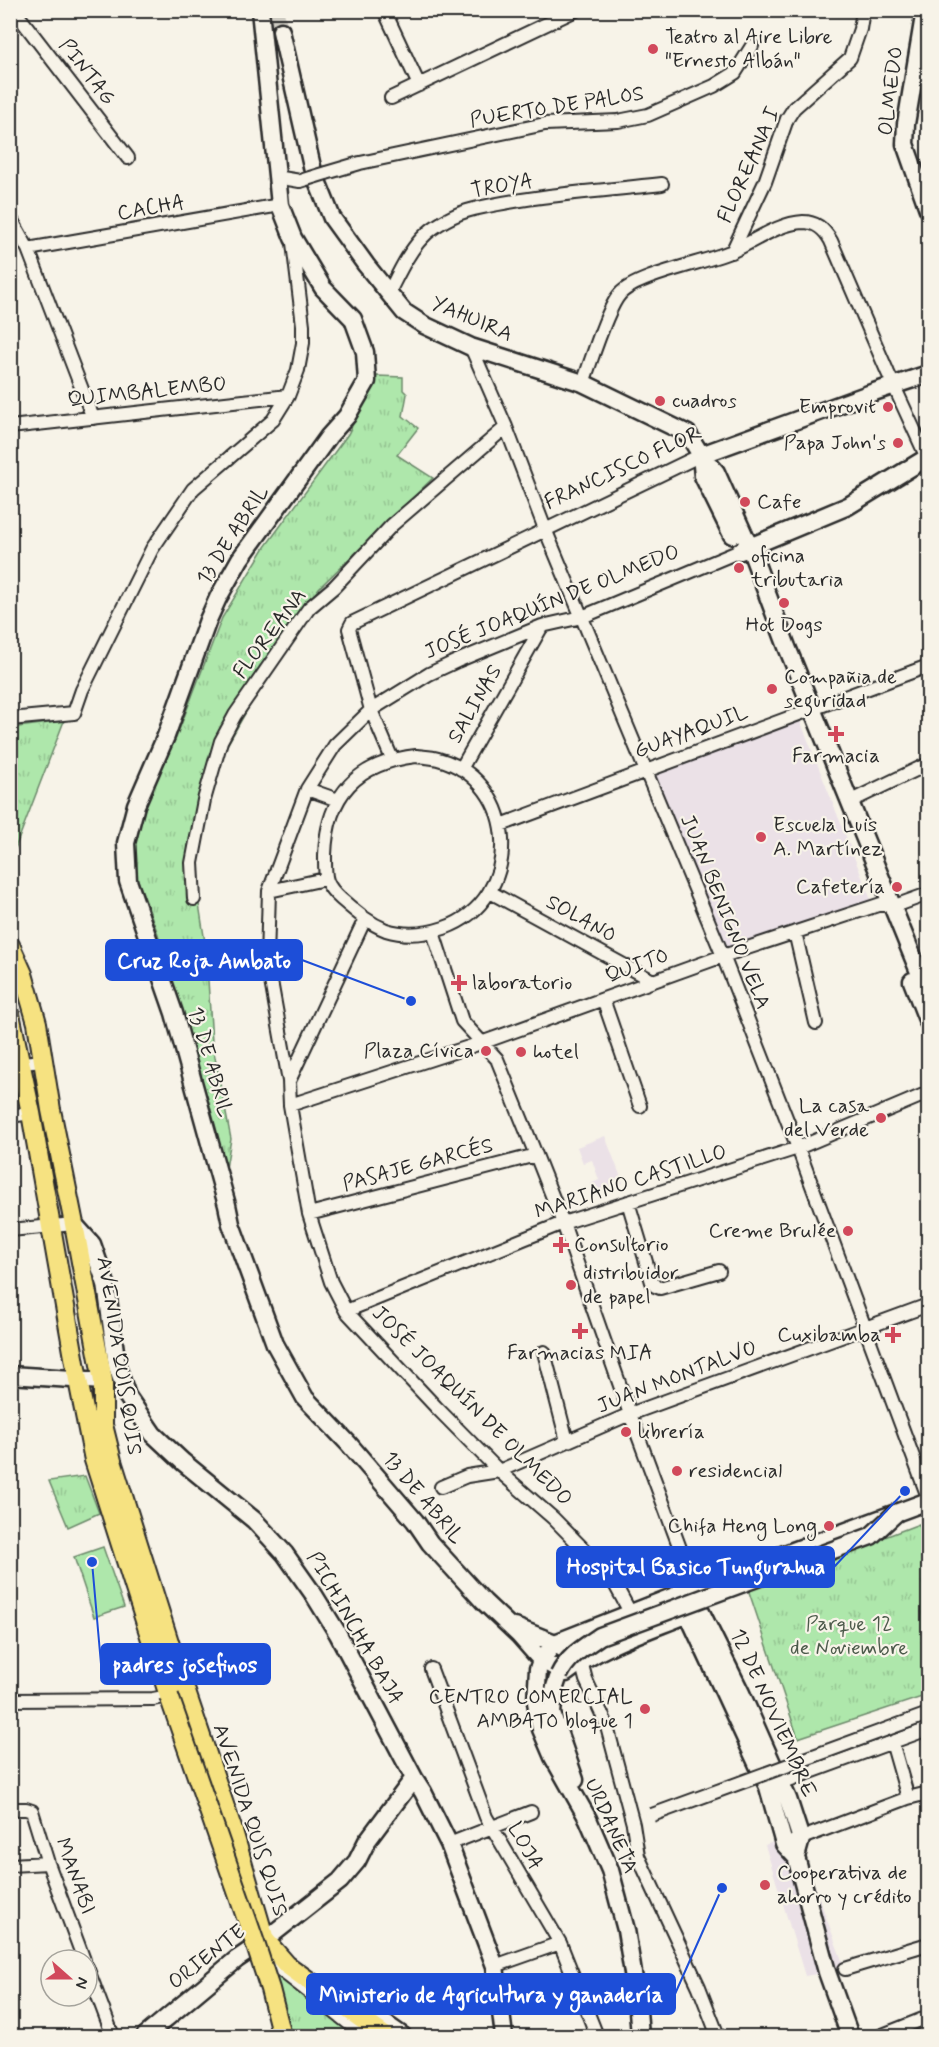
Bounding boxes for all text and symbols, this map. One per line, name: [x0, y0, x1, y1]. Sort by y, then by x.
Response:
place label: Teatro al Aire Libre "Ernesto Albán": [665, 23, 833, 75]
street label: PINTAG: [52, 33, 122, 111]
marker: Teatro al Aire Libre "Ernesto Albán": [646, 42, 660, 56]
street label: OLMEDO: [872, 45, 910, 137]
street label: PUERTO DE PALOS: [468, 79, 646, 135]
street label: FLOREANA I: [711, 103, 787, 227]
street label: TROYA: [469, 167, 535, 205]
street label: CACHA: [115, 188, 187, 228]
street label: YAHUIRA: [427, 289, 517, 349]
street label: QUIMBALEMBO: [66, 370, 228, 414]
place label: cuadros: [672, 387, 737, 415]
place label: Emprovit: [799, 393, 876, 421]
marker: cuadros: [653, 394, 667, 408]
marker: Emprovit: [881, 400, 895, 414]
street label: FRANCISCO FLOR: [540, 419, 707, 517]
place label: Papa John's: [784, 429, 886, 457]
marker: Papa John's: [891, 436, 905, 450]
street label: 13 DE ABRIL: [190, 480, 276, 590]
place label: Cafe: [757, 488, 801, 516]
marker: Cafe: [738, 495, 752, 509]
street label: JOSÉ JOAQUÍN DE OLMEDO: [420, 538, 684, 666]
place label: oficina tributaria: [750, 542, 844, 594]
marker: oficina tributaria: [732, 561, 746, 575]
street label: FLOREANA: [227, 583, 313, 685]
marker: Hot Dogs: [777, 596, 791, 610]
place label: Hot Dogs: [745, 611, 823, 639]
street label: SALINAS: [441, 659, 509, 749]
place label: Compañia de seguridad: [784, 663, 897, 717]
marker: Compañia de seguridad: [765, 682, 779, 696]
street label: GUAYAQUIL: [630, 698, 752, 765]
marker: Farmacia: [829, 727, 843, 741]
place label: Farmacia: [792, 742, 880, 770]
street label: JUAN BENIGNO VELA: [673, 811, 777, 1013]
place label: Escuela Luis A. Martínez: [773, 811, 883, 863]
marker: Escuela Luis A. Martínez: [754, 830, 768, 844]
place label: Cafetería: [796, 873, 885, 901]
marker: Cafetería: [890, 880, 904, 894]
street label: SOLANO: [541, 888, 621, 950]
callout: Cruz Roja Ambato: [106, 940, 302, 980]
street label: QUITO: [601, 942, 673, 990]
text: Cruz Roja Ambato: [117, 948, 291, 977]
place label: laboratorio: [472, 969, 572, 997]
marker: laboratorio: [450, 974, 468, 992]
street label: 13 DE ABRIL: [181, 1004, 239, 1120]
place label: Plaza Cívica: [364, 1037, 474, 1065]
place label: hotel: [533, 1038, 579, 1066]
marker: Plaza Cívica: [479, 1044, 493, 1058]
marker: hotel: [514, 1045, 528, 1059]
place label: La casa del Verde: [784, 1092, 869, 1144]
marker: La casa del Verde: [874, 1111, 888, 1125]
street label: PASAJE GARCÉS: [340, 1131, 496, 1199]
street label: MARIANO CASTILLO: [531, 1138, 731, 1226]
place label: Creme Brulée: [708, 1217, 836, 1245]
marker: Creme Brulée: [841, 1224, 855, 1238]
place label: Consultorio: [574, 1231, 669, 1259]
marker: Consultorio: [552, 1236, 570, 1254]
street label: AVENIDA QUIS QUIS: [89, 1255, 149, 1457]
place label: distribuidor de papel: [583, 1259, 679, 1311]
marker: distribuidor de papel: [564, 1278, 578, 1292]
street label: JOSÉ JOAQUÍN DE OLMEDO: [366, 1300, 578, 1512]
place label: Cuxibamba: [777, 1321, 881, 1349]
marker: Farmacias MIA: [573, 1324, 587, 1338]
marker: Cuxibamba: [886, 1328, 900, 1342]
street label: JUAN MONTALVO: [593, 1334, 761, 1420]
place label: Farmacias MIA: [507, 1339, 653, 1367]
place label: librería: [638, 1418, 705, 1446]
marker: librería: [619, 1425, 633, 1439]
street label: 13 DE ABRIL: [376, 1445, 470, 1551]
place label: residencial: [689, 1457, 782, 1485]
marker: residencial: [670, 1464, 684, 1478]
place label: Chifa Heng Long: [668, 1512, 817, 1541]
marker: Chifa Heng Long: [822, 1519, 836, 1533]
street label: PICHINCHA BAJA: [300, 1547, 410, 1709]
callout: Hospital Basico Tungurahua: [557, 1547, 834, 1587]
text: Hospital Basico Tungurahua: [567, 1554, 825, 1586]
park label: Parque 12 de Noviembre: [790, 1610, 908, 1662]
street label: 12 DE NOVIEMBRE: [723, 1624, 823, 1802]
callout: padres josefinos: [101, 1644, 270, 1684]
text: padres josefinos: [113, 1652, 258, 1681]
place label: CENTRO COMERCIAL AMBATO bloque 1: [428, 1683, 633, 1735]
marker: CENTRO COMERCIAL AMBATO bloque 1: [638, 1702, 652, 1716]
street label: AVENIDA QUIS QUIS: [206, 1720, 294, 1920]
street label: URDANETA: [578, 1774, 644, 1878]
street label: LOJA: [500, 1817, 550, 1875]
street label: MANABI: [48, 1834, 102, 1918]
place label: Cooperativa de ahorro y crédito: [777, 1859, 912, 1911]
marker: Cooperativa de ahorro y crédito: [758, 1878, 772, 1892]
street label: ORIENTE: [162, 1918, 252, 1996]
north arrow: [39, 1948, 99, 2008]
text: N: [70, 1974, 93, 1992]
callout: Ministerio de Agricultura y ganadería: [307, 1974, 675, 2014]
text: Ministerio de Agricultura y ganadería: [319, 1982, 663, 2013]

